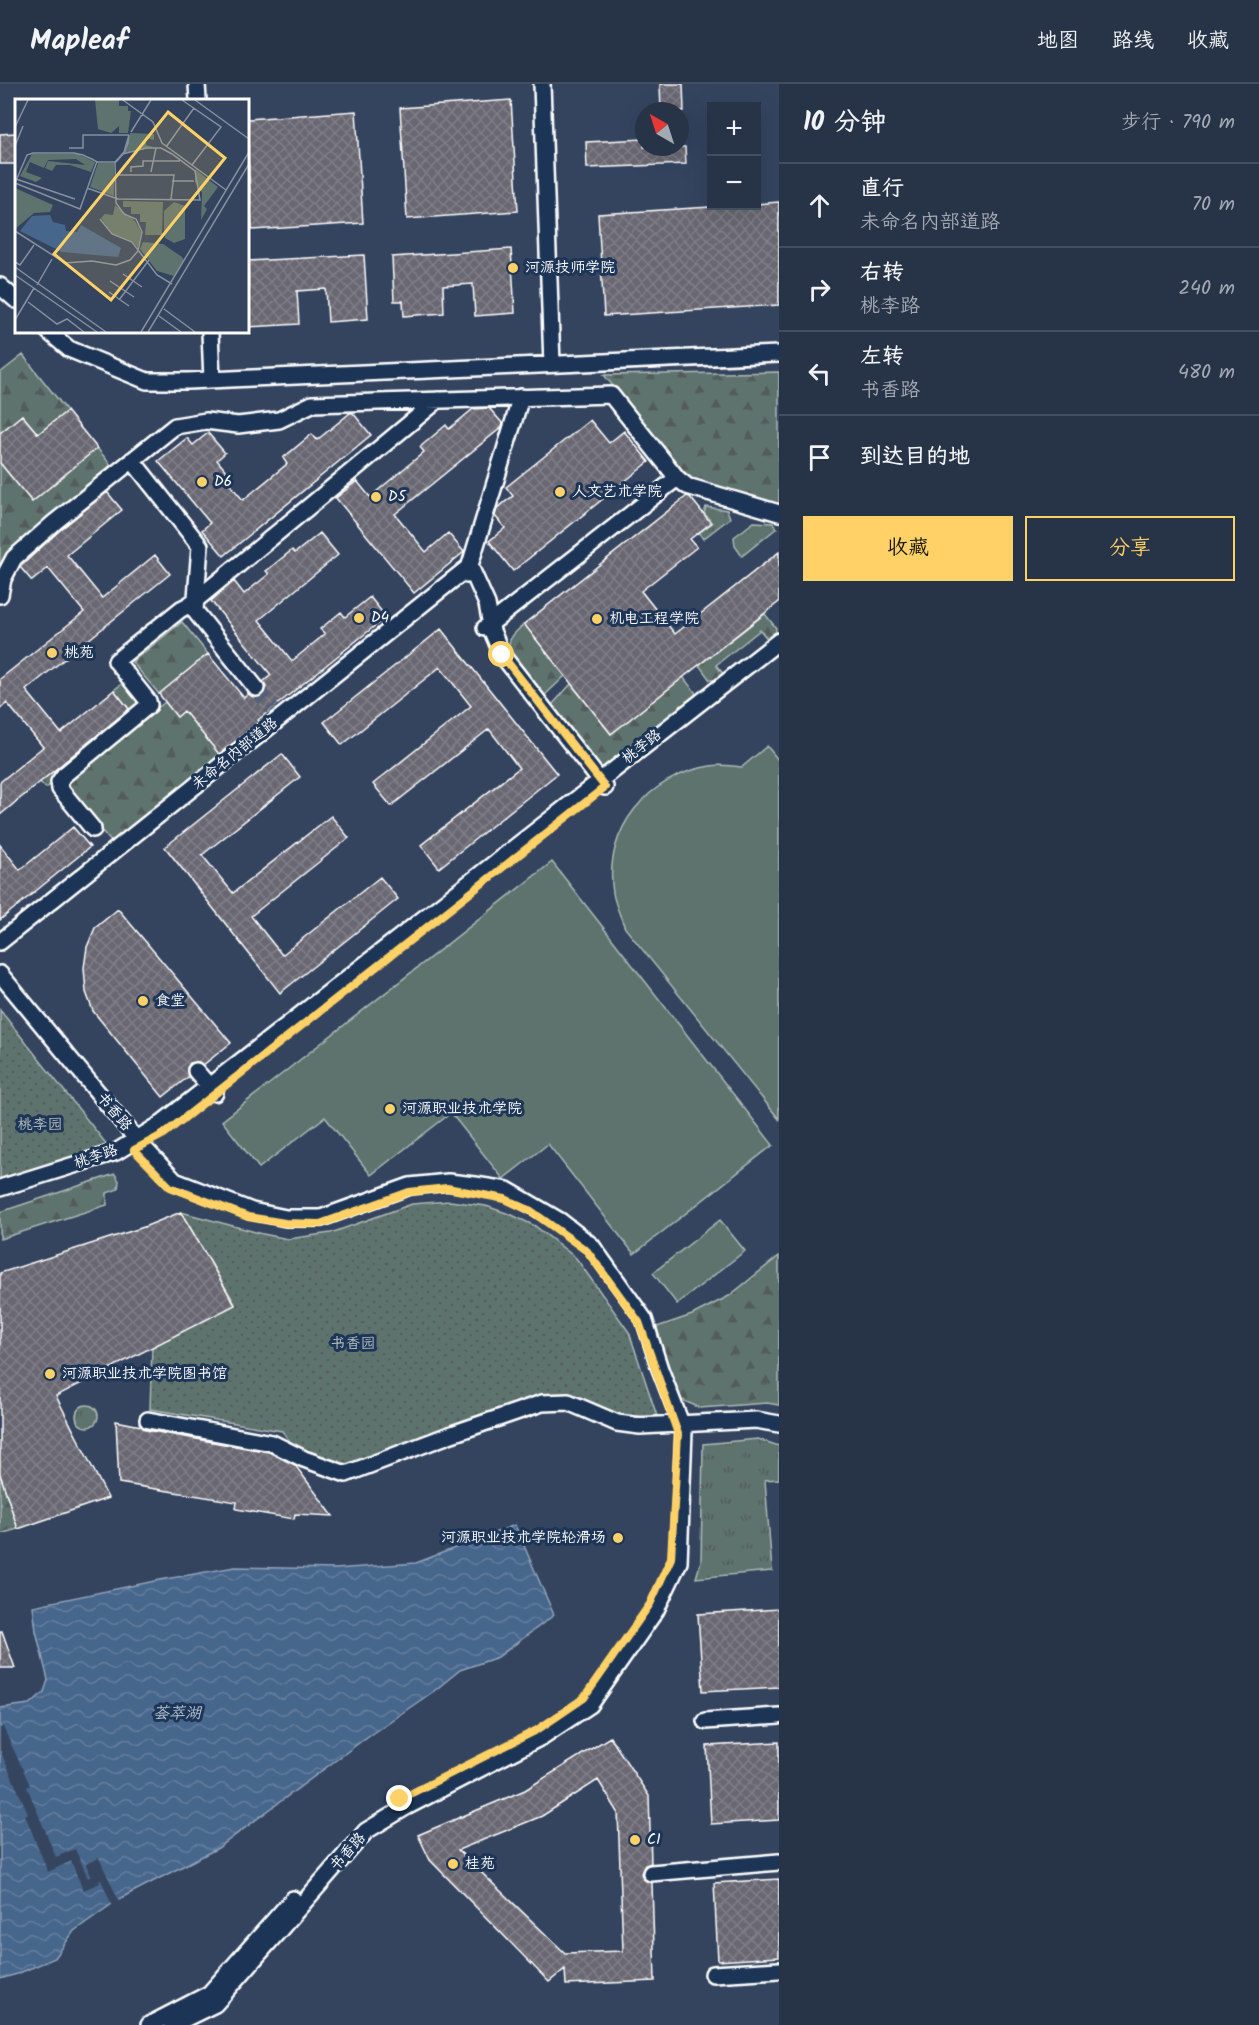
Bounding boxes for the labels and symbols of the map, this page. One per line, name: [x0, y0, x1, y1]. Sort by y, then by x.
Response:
inset map: [15, 99, 249, 333]
north arrow: [635, 102, 689, 156]
place label: 河源技师学院: [525, 256, 615, 280]
marker: 河源技师学院: [506, 261, 520, 275]
place label: D6: [214, 470, 232, 494]
marker: D6: [195, 475, 209, 489]
place label: 人文艺术学院: [572, 480, 662, 504]
place label: D5: [388, 485, 407, 509]
marker: 人文艺术学院: [553, 485, 567, 499]
marker: D5: [369, 490, 383, 504]
place label: D4: [371, 606, 389, 630]
place label: 机电工程学院: [609, 607, 699, 631]
marker: D4: [352, 611, 366, 625]
marker: 机电工程学院: [590, 612, 604, 626]
place label: 桃苑: [64, 641, 94, 665]
route start: [488, 641, 514, 667]
marker: 桃苑: [45, 646, 59, 660]
street label: 未命名内部道路: [187, 712, 283, 796]
street label: 桃李路: [617, 724, 667, 770]
place label: 食堂: [155, 989, 185, 1013]
marker: 食堂: [136, 994, 150, 1008]
street label: 书香路: [90, 1087, 138, 1137]
place label: 河源职业技术学院: [402, 1097, 522, 1121]
marker: 河源职业技术学院: [383, 1102, 397, 1116]
park label: 桃李园: [17, 1113, 63, 1137]
street label: 桃李路: [71, 1138, 121, 1176]
park label: 书香园: [330, 1332, 376, 1356]
place label: 河源职业技术学院图书馆: [62, 1362, 227, 1386]
marker: 河源职业技术学院图书馆: [43, 1367, 57, 1381]
place label: 河源职业技术学院轮滑场: [441, 1526, 606, 1550]
marker: 河源职业技术学院轮滑场: [611, 1531, 625, 1545]
water label: 荟萃湖: [153, 1701, 203, 1726]
route end: [386, 1785, 412, 1811]
street label: 书香路: [324, 1827, 372, 1877]
place label: C1: [647, 1828, 661, 1852]
marker: C1: [628, 1833, 642, 1847]
place label: 桂苑: [465, 1852, 495, 1876]
marker: 桂苑: [446, 1857, 460, 1871]

